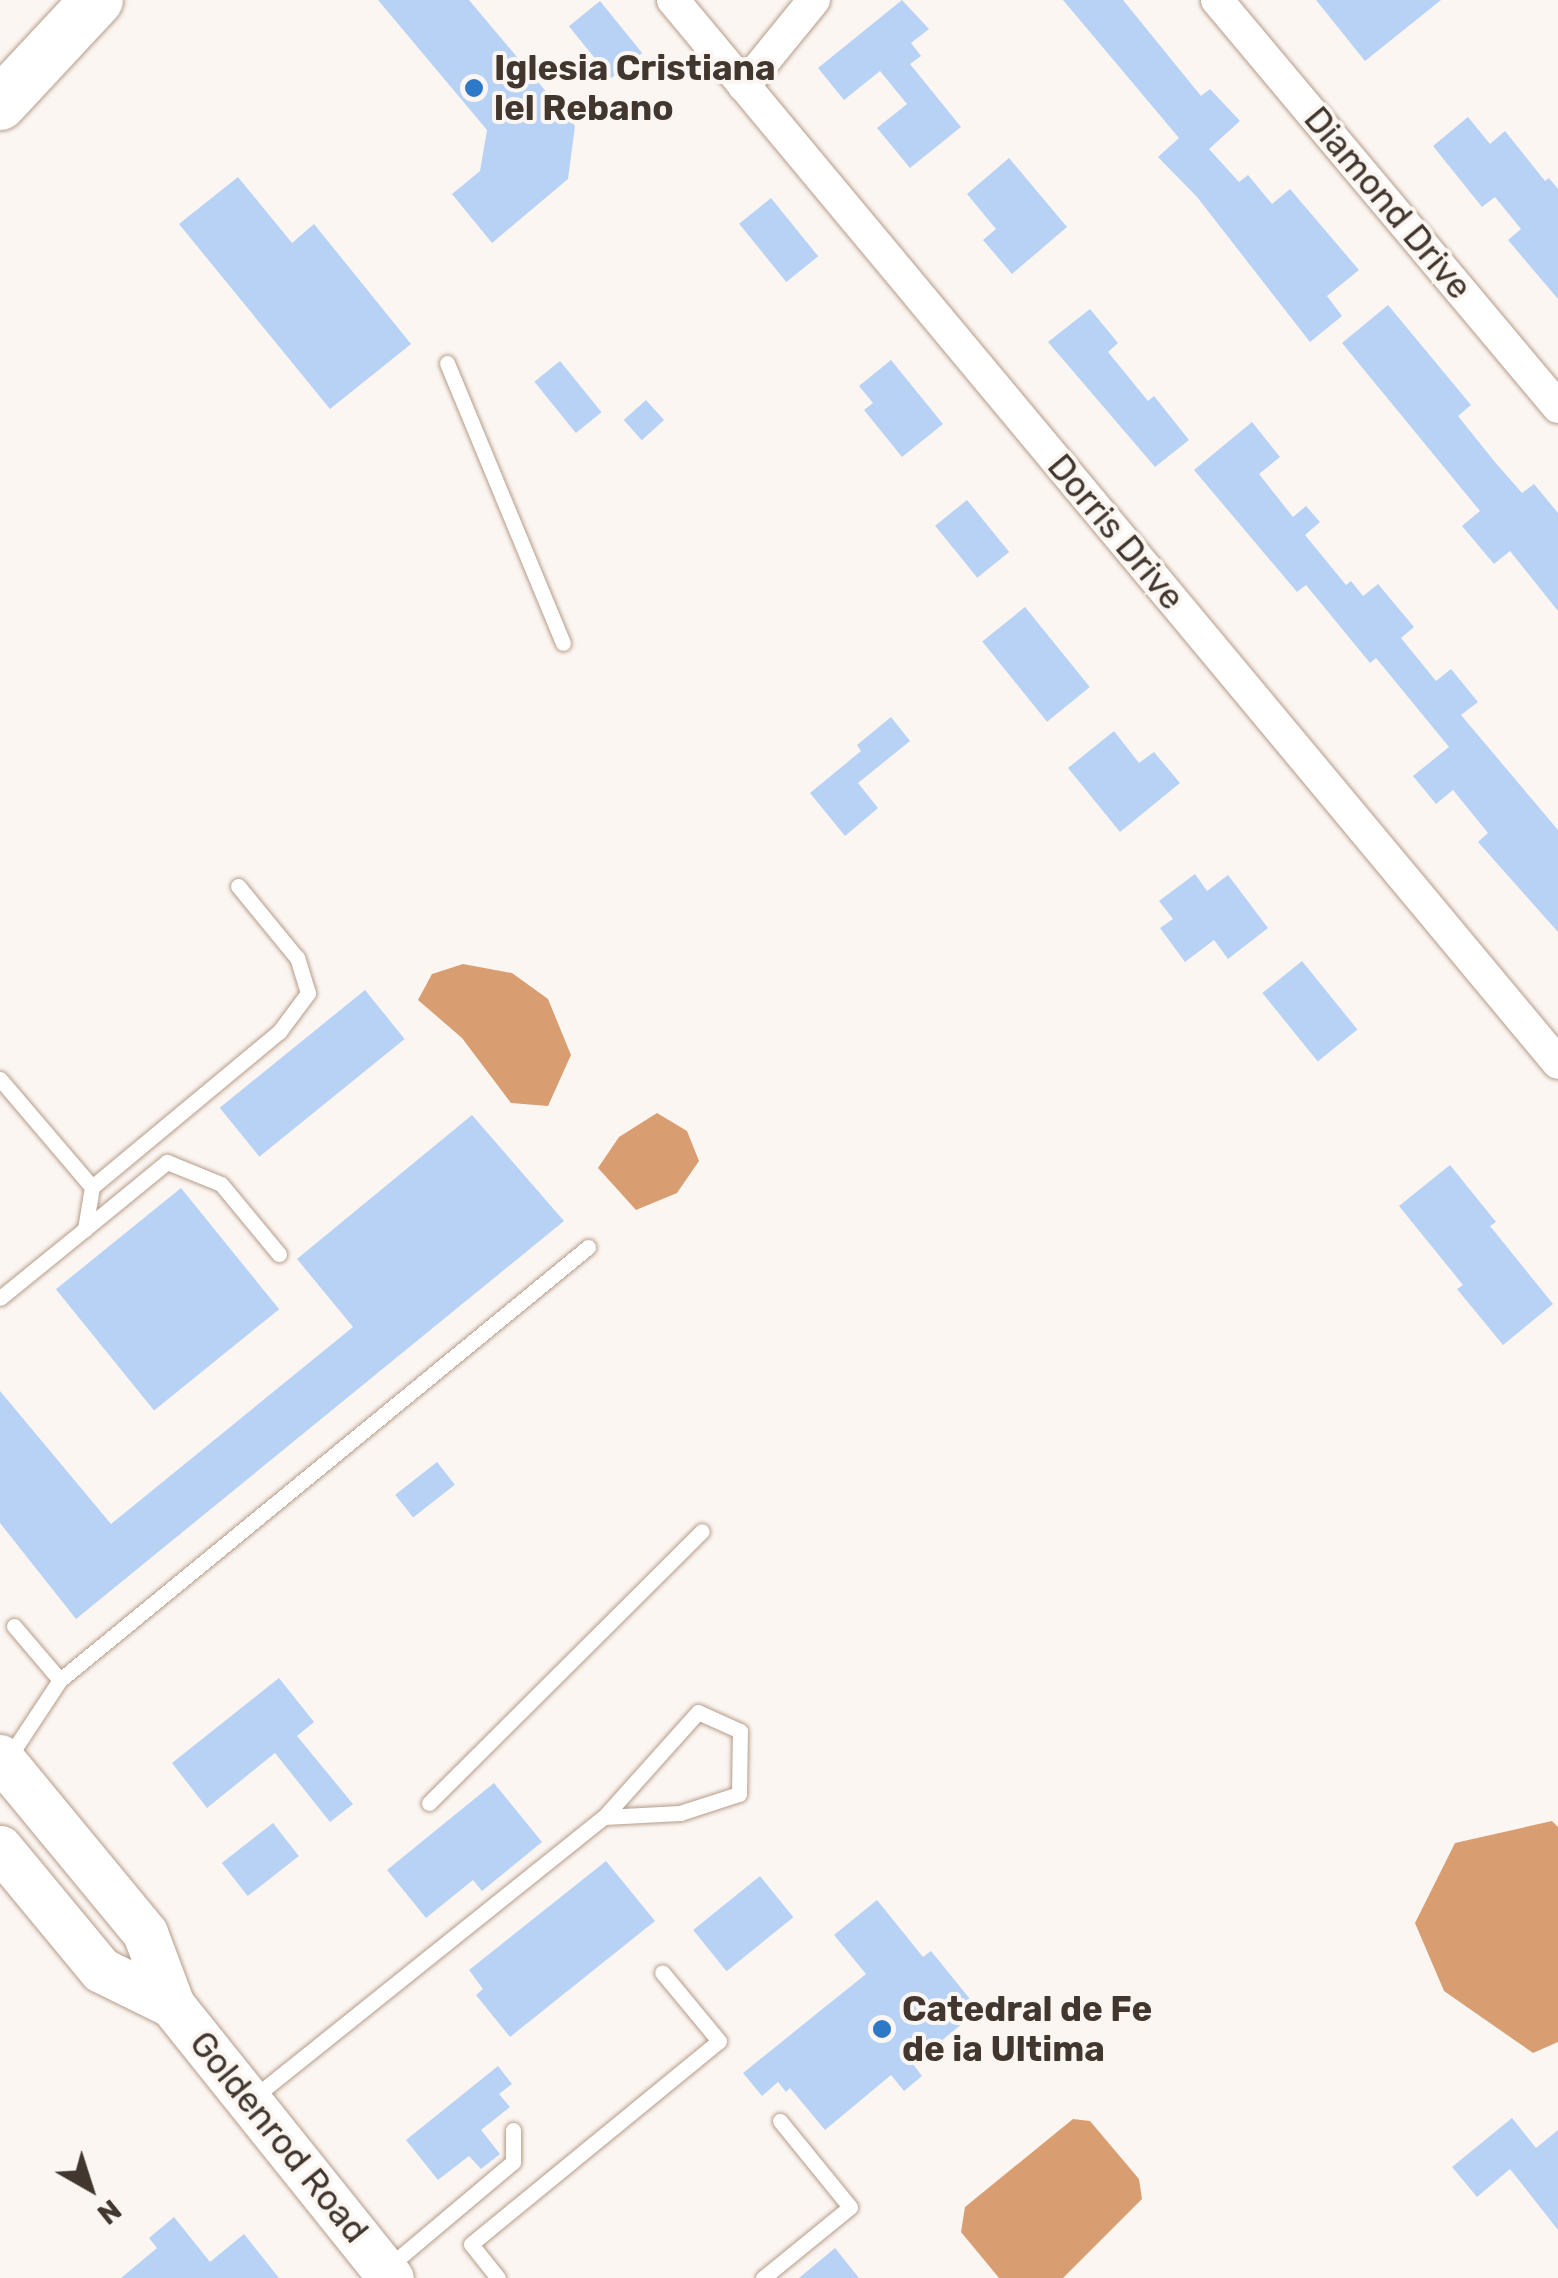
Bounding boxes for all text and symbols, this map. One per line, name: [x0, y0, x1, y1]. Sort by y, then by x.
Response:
place label: Iglesia Cristiana lel Rebano: [494, 47, 776, 129]
marker: Iglesia Cristiana lel Rebano: [463, 77, 485, 99]
street label: Diamond Drive: [1295, 98, 1481, 308]
street label: Dorris Drive: [1039, 446, 1193, 618]
place label: Catedral de Fe de ia Ultima: [902, 1988, 1152, 2070]
marker: Catedral de Fe de ia Ultima: [871, 2018, 893, 2040]
street label: Goldenrod Road: [181, 2023, 377, 2251]
north arrow: [40, 2138, 140, 2238]
text: N: [91, 2193, 127, 2231]

